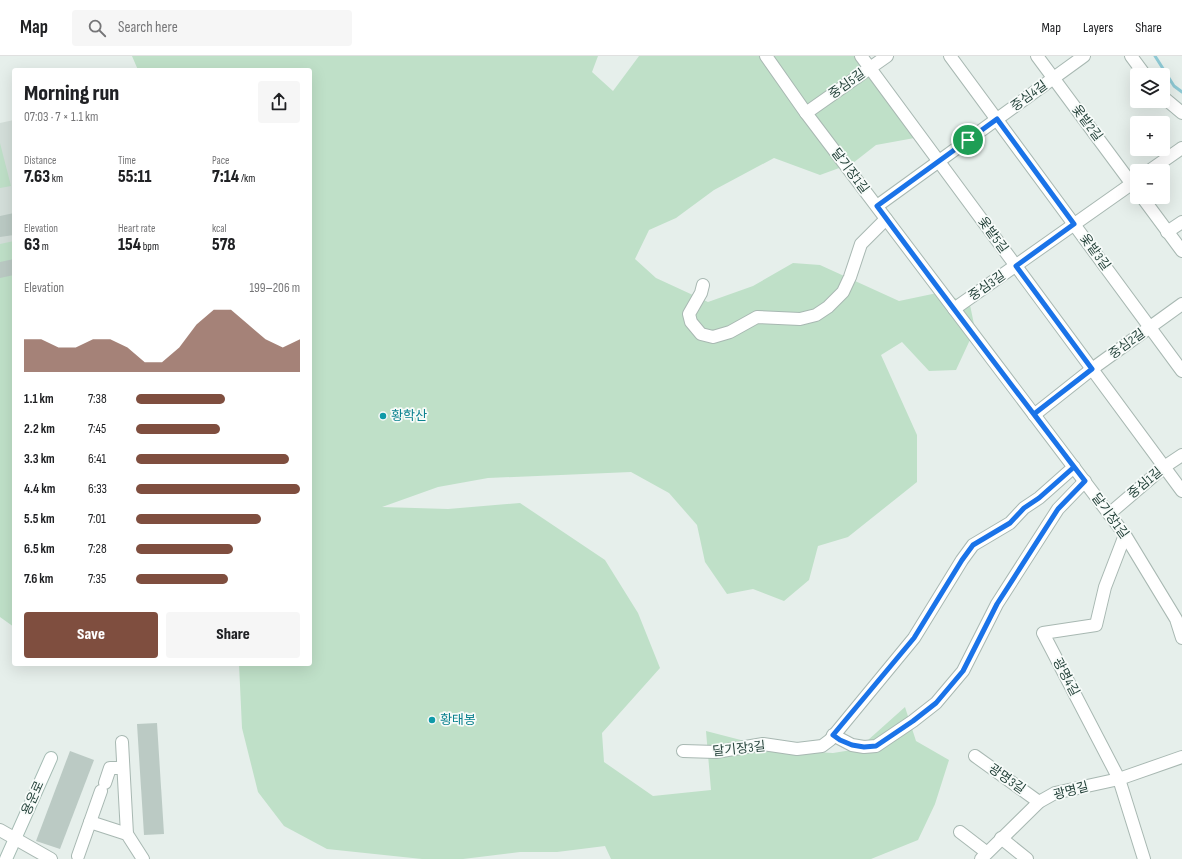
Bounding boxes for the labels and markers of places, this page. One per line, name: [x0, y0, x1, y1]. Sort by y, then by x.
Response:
pin: [951, 123, 985, 157]
place label: 황학산: [391, 408, 427, 424]
marker: 황학산: [378, 411, 388, 421]
place label: 황태봉: [440, 712, 476, 728]
marker: 황태봉: [427, 715, 437, 725]

